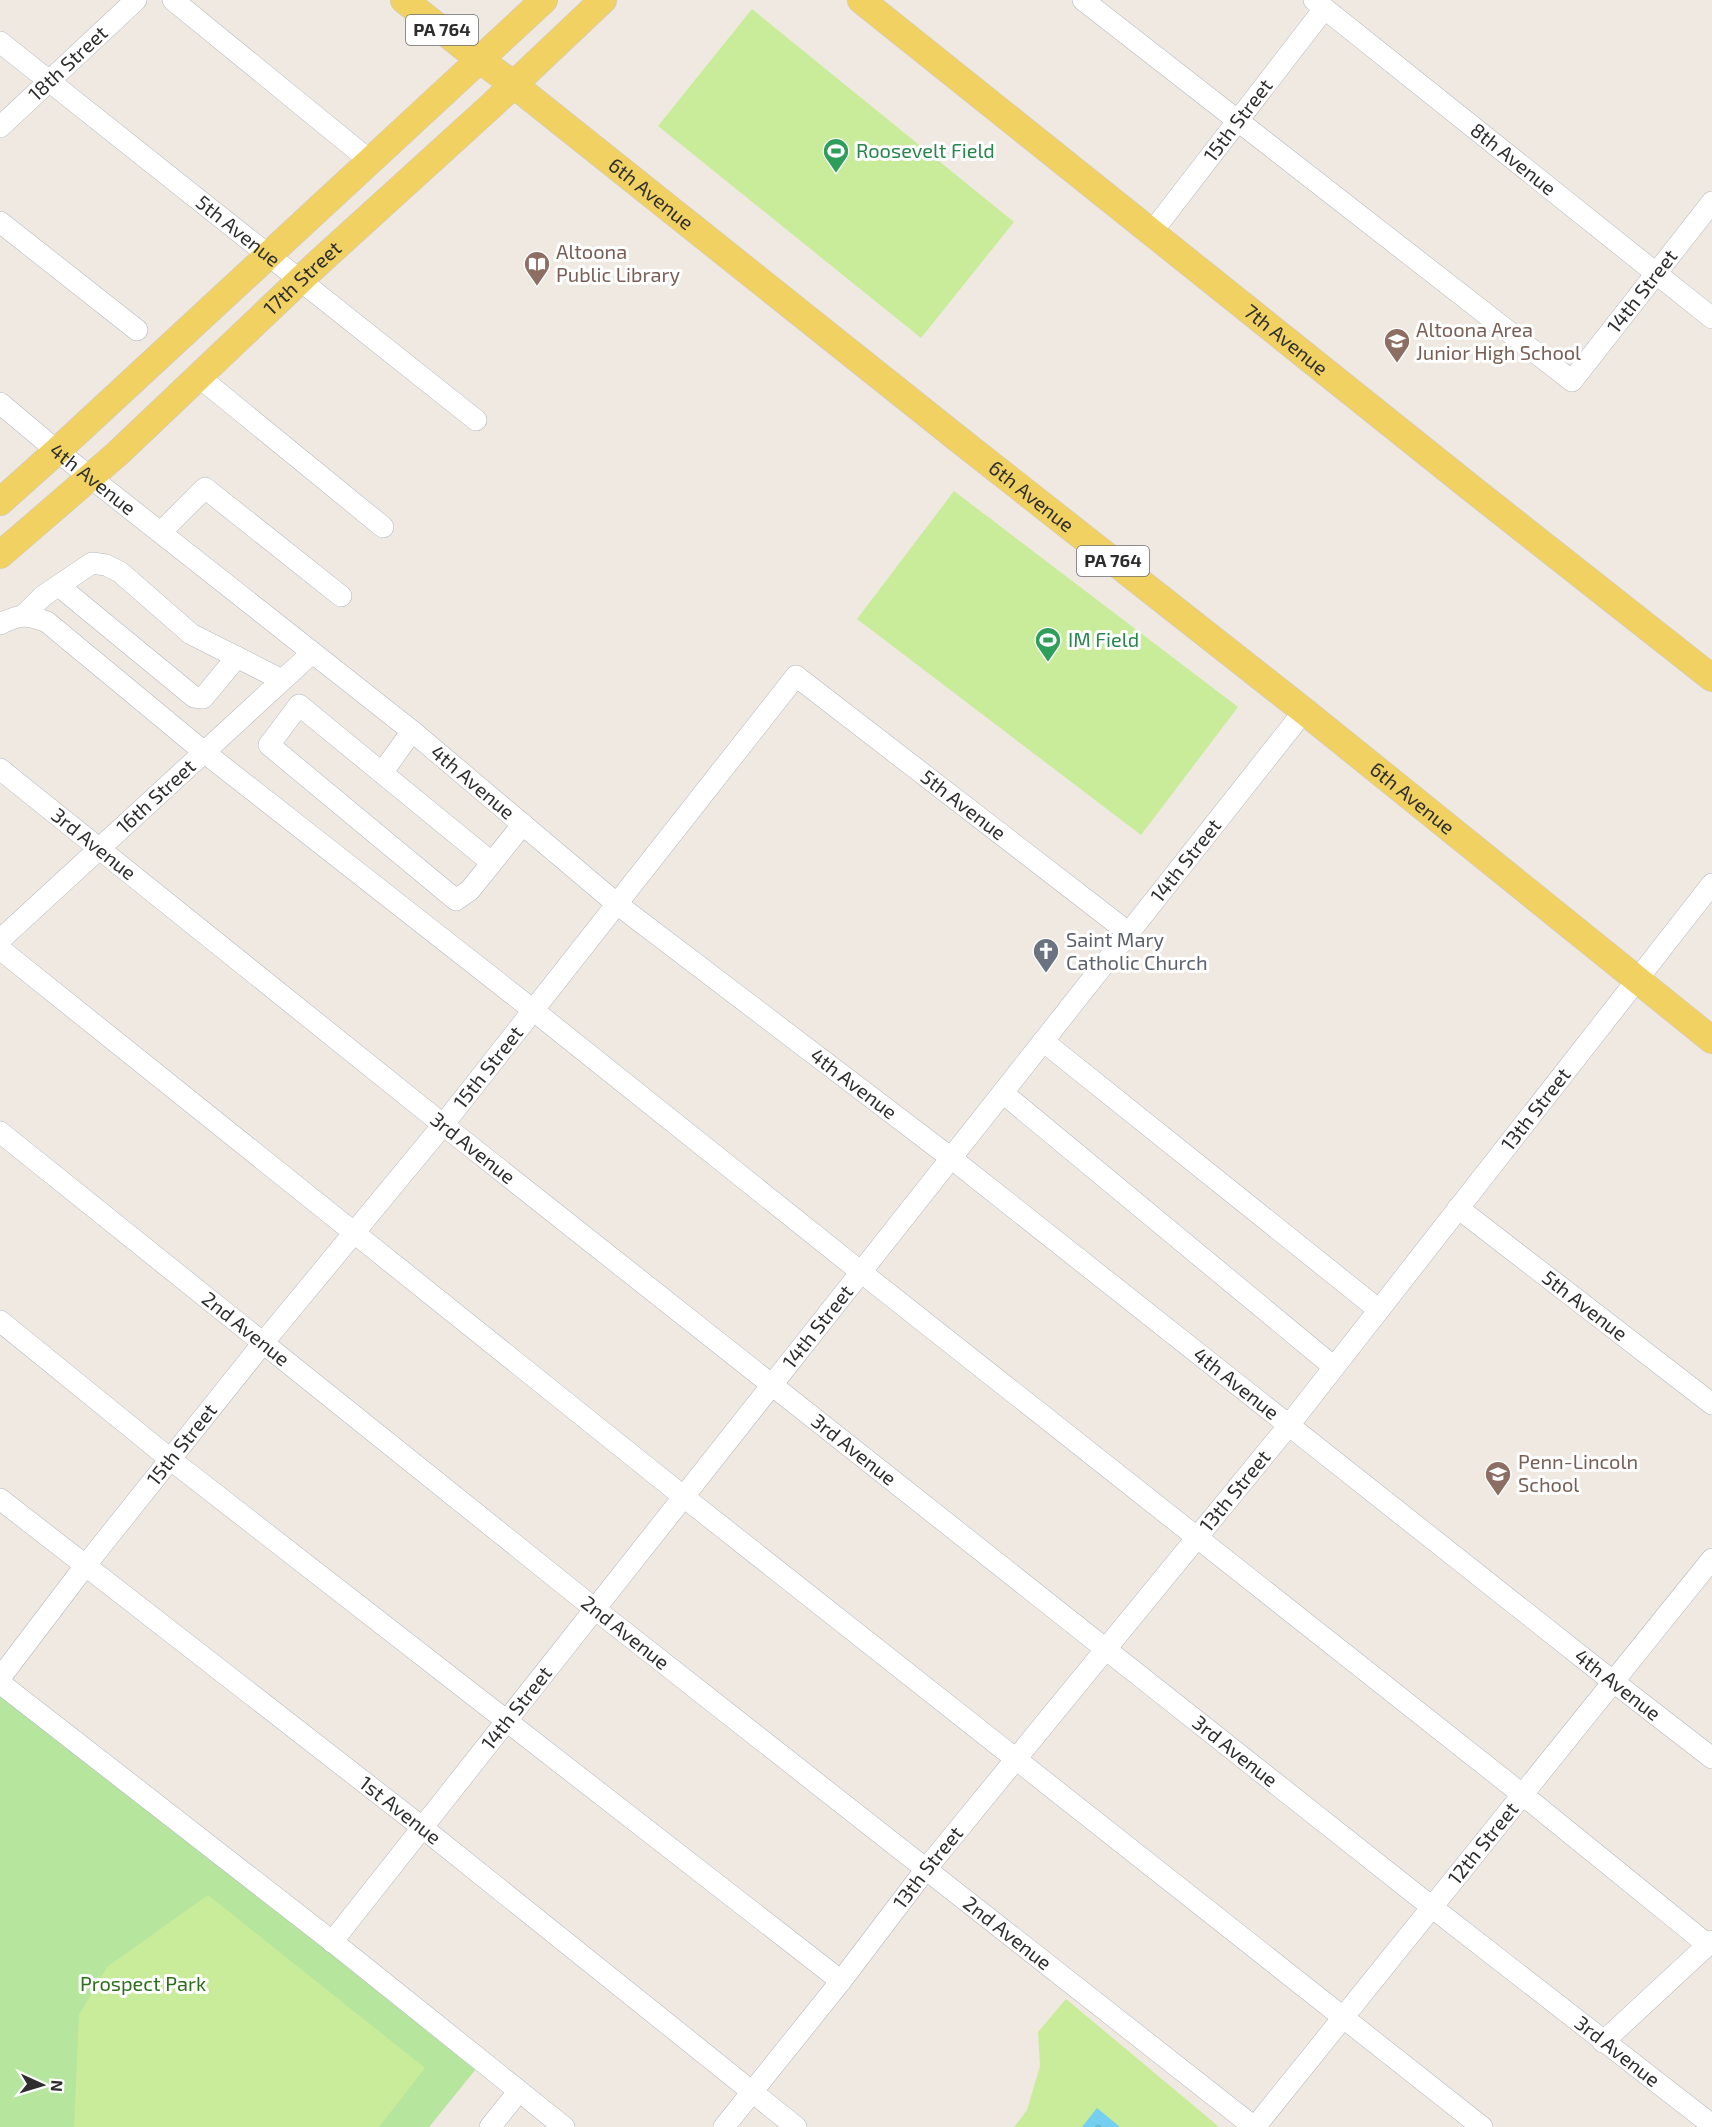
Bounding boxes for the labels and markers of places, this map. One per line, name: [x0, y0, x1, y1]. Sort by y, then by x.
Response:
sports icon: Roosevelt Field: [821, 136, 851, 174]
place label: Roosevelt Field: [856, 138, 995, 162]
place label: Altoona Public Library: [556, 239, 680, 286]
library icon: Altoona Public Library: [522, 249, 552, 287]
place label: Altoona Area Junior High School: [1416, 317, 1581, 364]
school or university icon: Altoona Area Junior High School: [1382, 326, 1412, 364]
sports icon: IM Field: [1033, 625, 1063, 663]
place label: IM Field: [1068, 627, 1139, 651]
place label: Saint Mary Catholic Church: [1066, 927, 1208, 974]
church icon: Saint Mary Catholic Church: [1031, 936, 1061, 974]
place label: Penn-Lincoln School: [1518, 1449, 1638, 1496]
school or university icon: Penn-Lincoln School: [1483, 1459, 1513, 1497]

